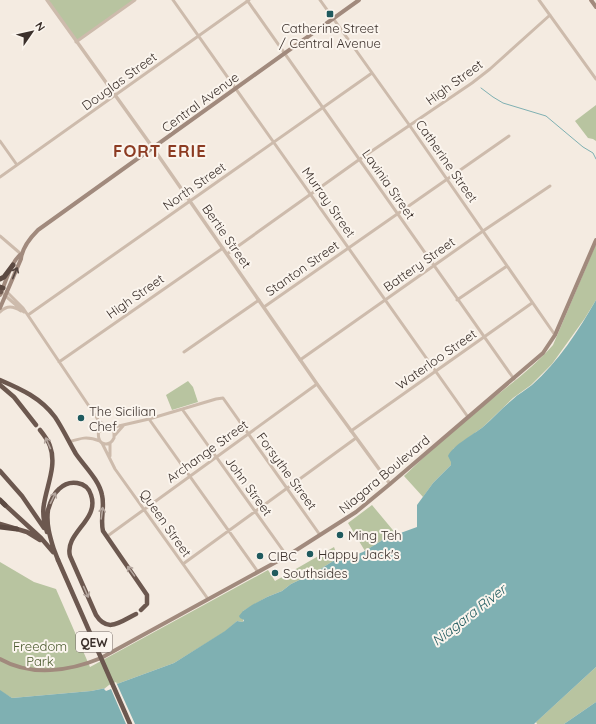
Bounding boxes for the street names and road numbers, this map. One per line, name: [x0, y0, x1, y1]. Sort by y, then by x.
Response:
street label: Douglas Street: [78, 48, 160, 114]
street label: High Street: [422, 56, 486, 108]
street label: Central Avenue: [158, 69, 242, 135]
street label: Catherine Street: [413, 117, 481, 205]
street label: Lavinia Street: [359, 146, 419, 222]
street label: North Street: [159, 158, 229, 214]
street label: Murray Street: [299, 164, 359, 240]
street label: Bertie Street: [199, 201, 255, 271]
street label: Battery Street: [380, 233, 458, 295]
street label: Stanton Street: [262, 237, 342, 299]
street label: High Street: [103, 270, 167, 322]
street label: Waterloo Street: [393, 325, 479, 393]
street label: Archange Street: [163, 416, 251, 486]
street label: Forsythe Street: [254, 429, 320, 513]
street label: Niagara Boulevard: [335, 431, 433, 517]
street label: John Street: [222, 453, 276, 519]
street label: Queen Street: [137, 486, 195, 560]
road number: QEW: [76, 632, 112, 652]

